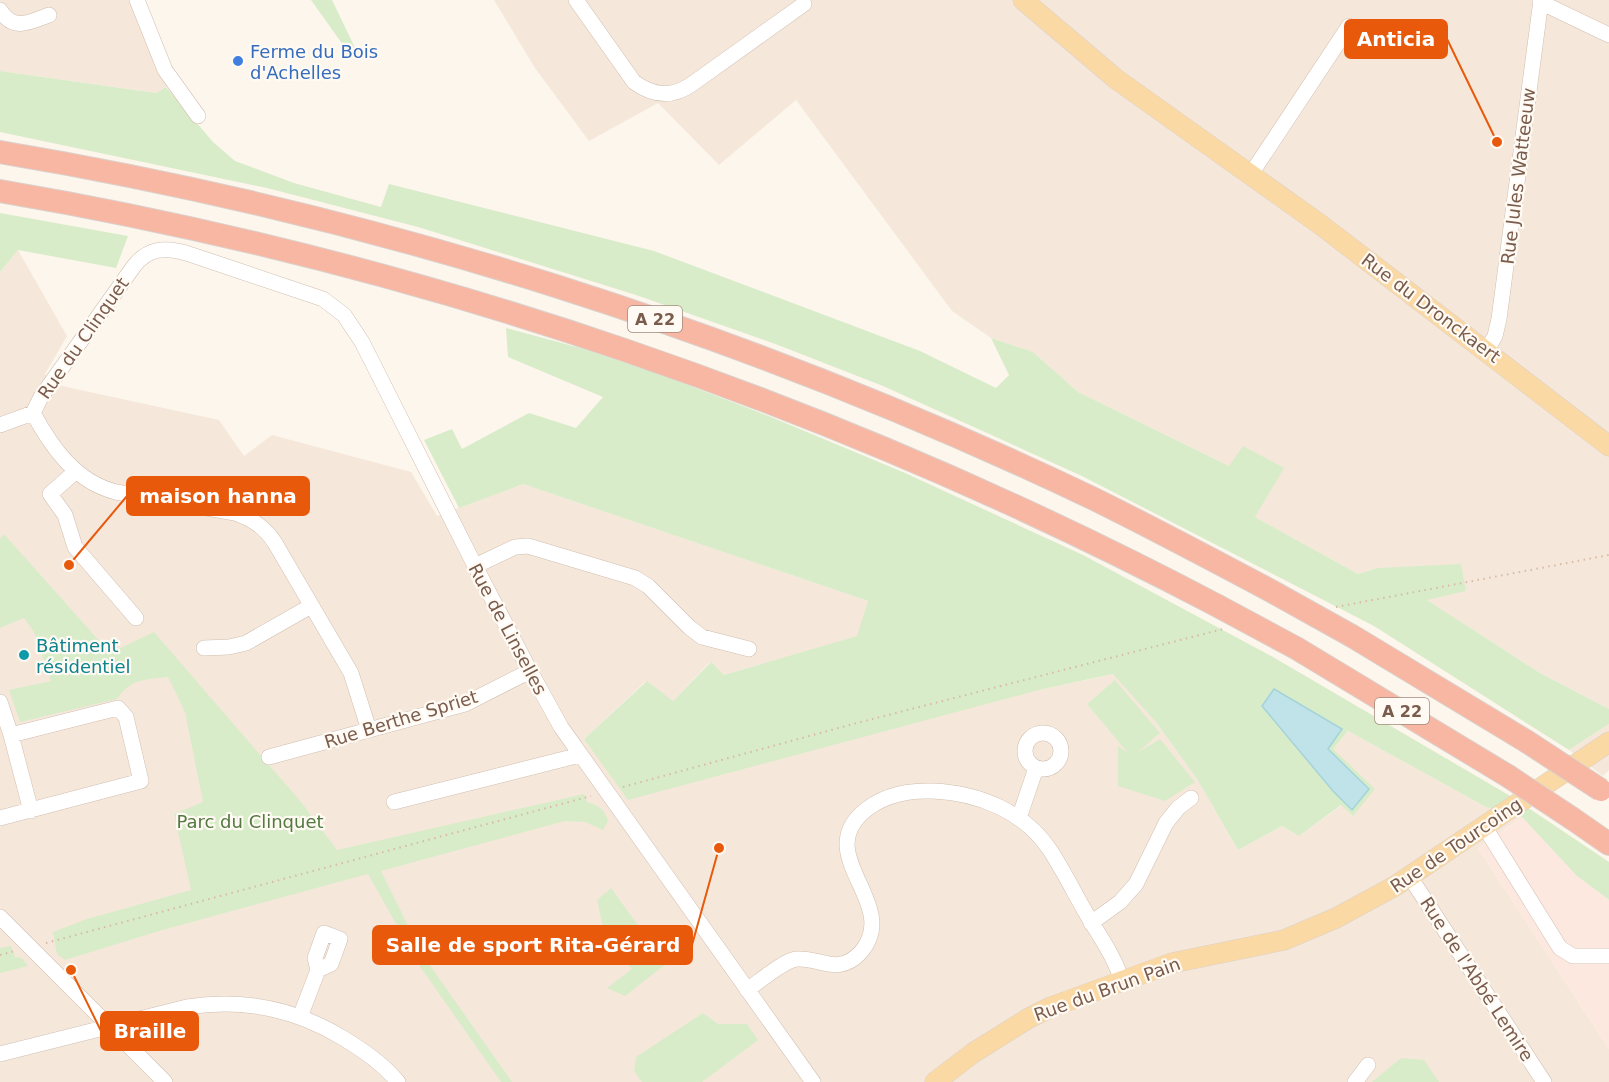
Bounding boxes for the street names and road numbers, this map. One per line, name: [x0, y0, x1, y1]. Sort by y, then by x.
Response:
street label: Rue Jules Watteeuw: [1497, 86, 1539, 266]
street label: Rue du Dronckaert: [1357, 249, 1505, 367]
street label: Rue du Clinquet: [33, 273, 133, 403]
road number: A 22: [628, 306, 682, 332]
street label: Rue de Linselles: [465, 560, 551, 698]
street label: Rue Berthe Spriet: [322, 686, 480, 752]
road number: A 22: [1375, 698, 1429, 724]
street label: Rue de Tourcoing: [1386, 793, 1526, 897]
street label: Rue de l'Abbé Lemire: [1416, 893, 1538, 1065]
street label: Rue du Brun Pain: [1031, 953, 1183, 1025]

